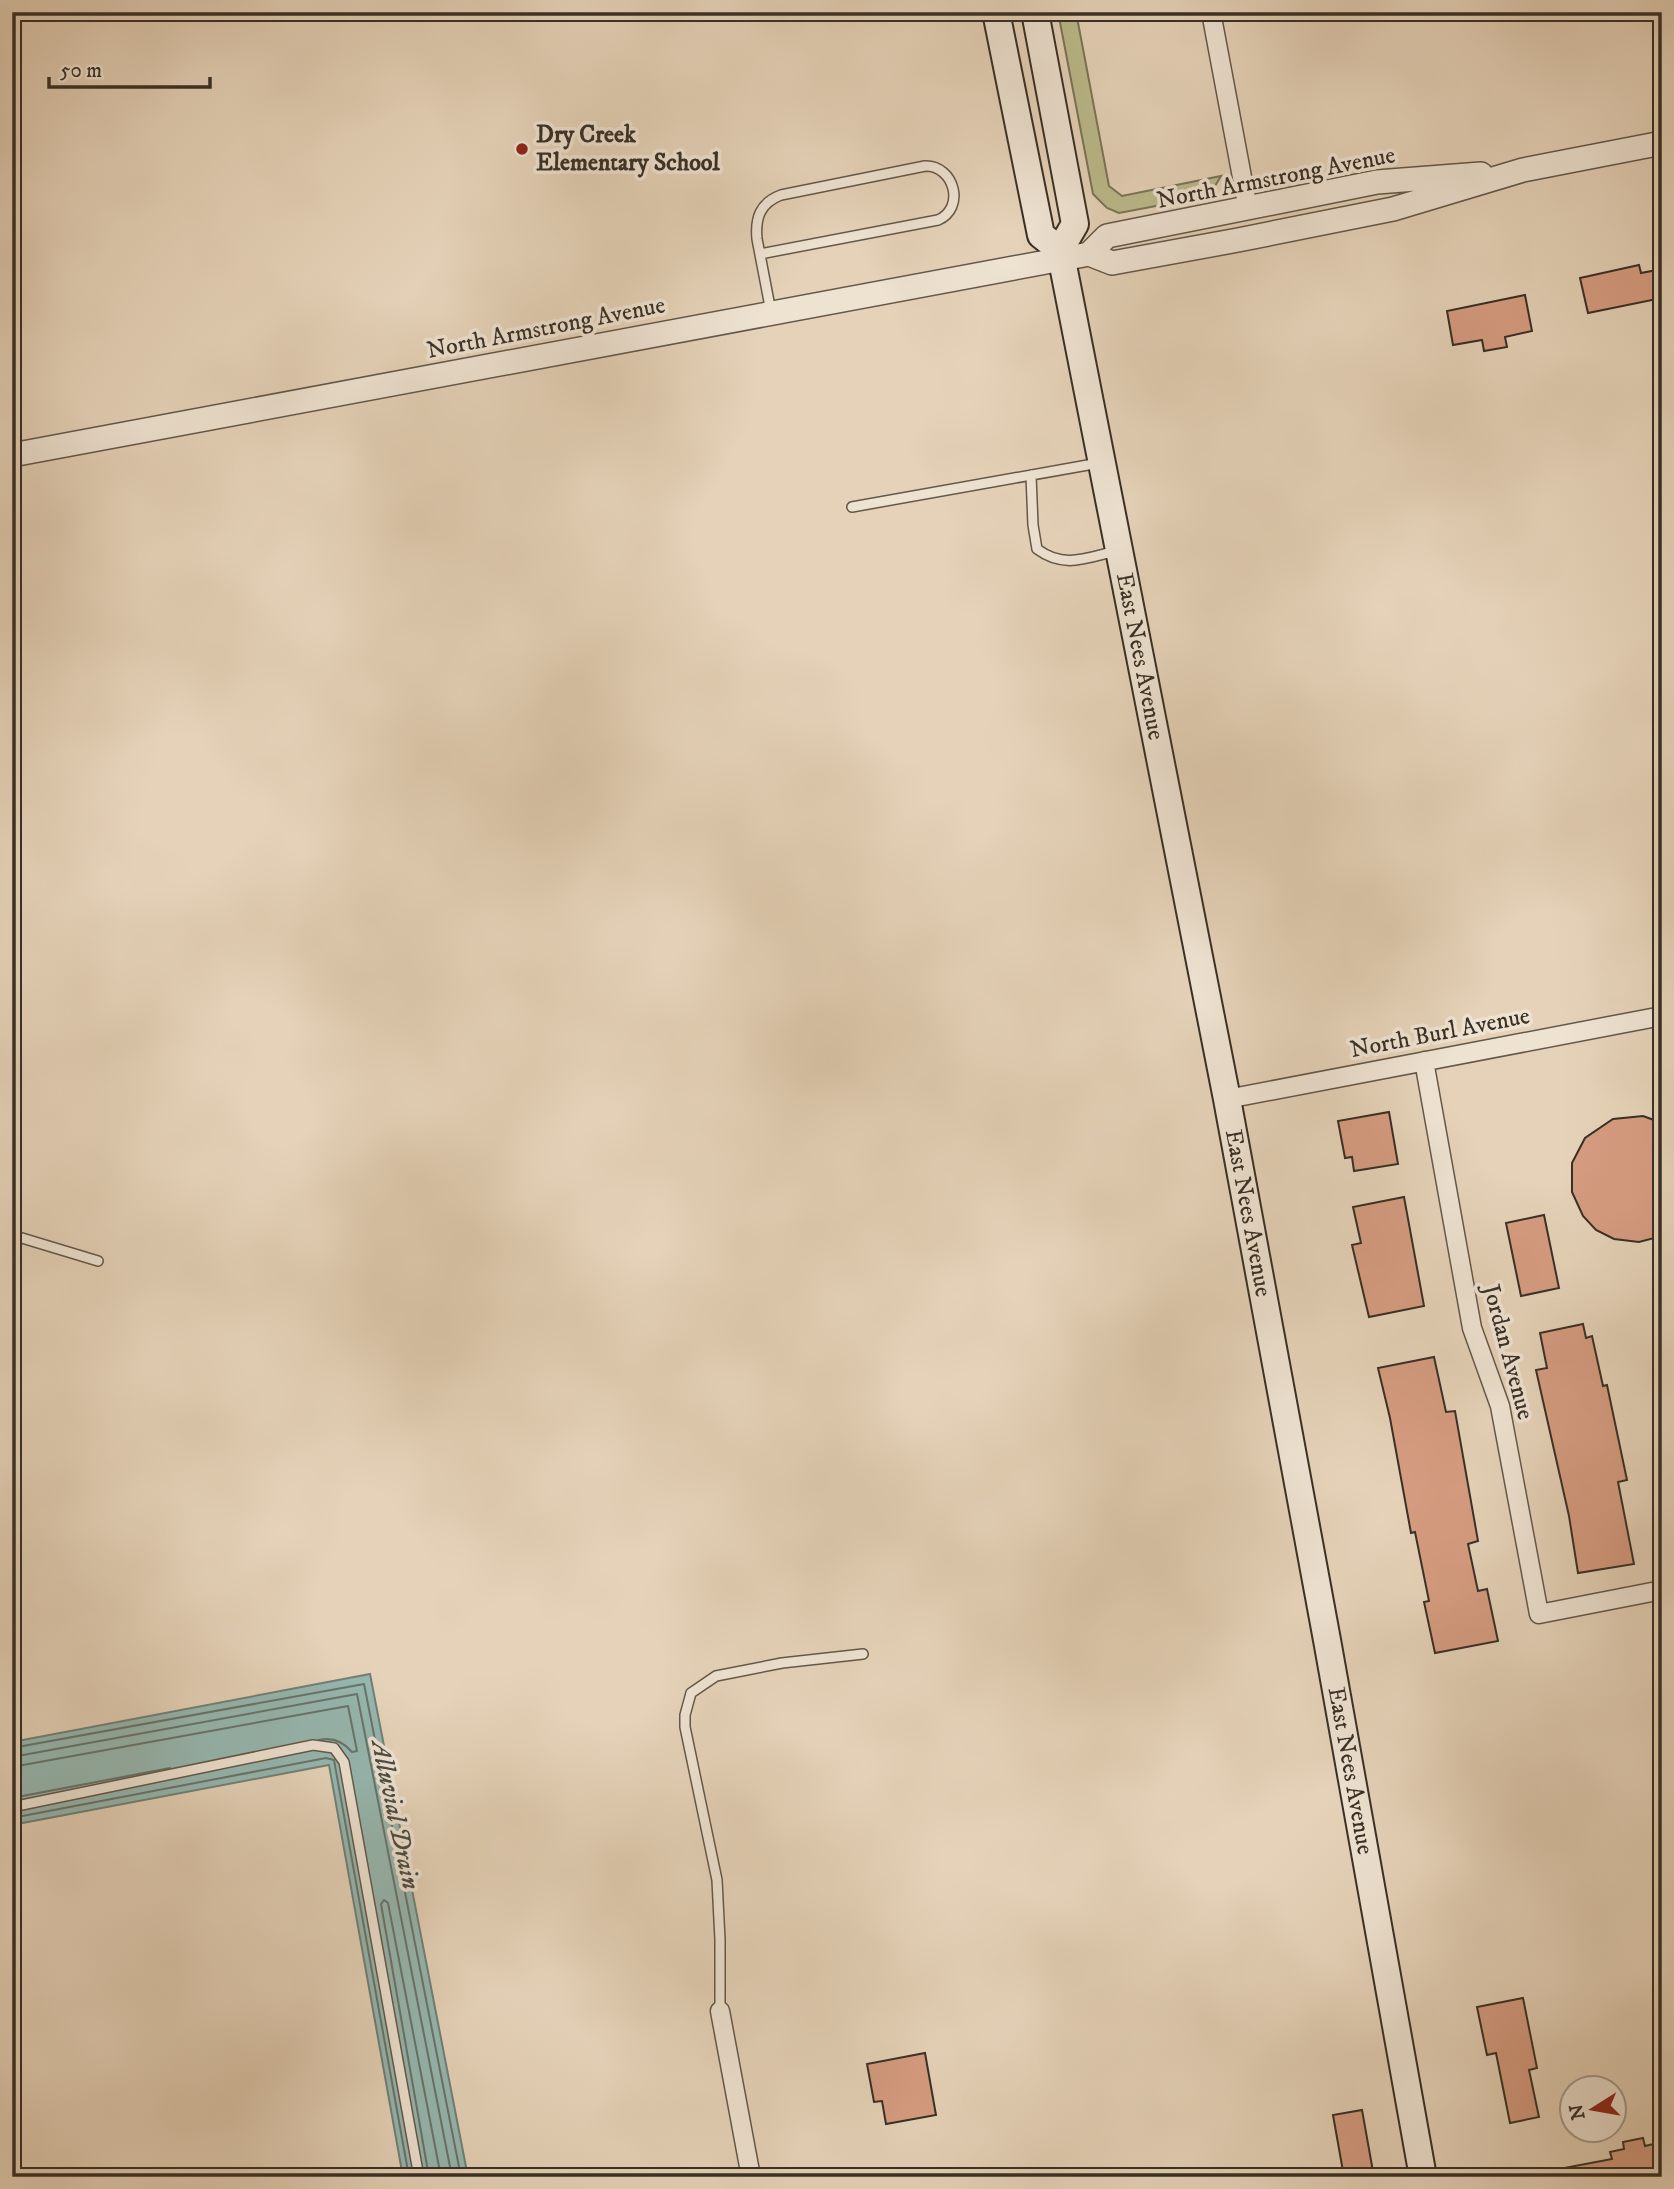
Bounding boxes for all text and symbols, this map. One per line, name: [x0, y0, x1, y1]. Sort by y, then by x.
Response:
scale bar: [49, 46, 210, 90]
text: 50 m: [60, 58, 102, 84]
place label: Dry Creek Elementary School: [536, 120, 720, 178]
street label: North Armstrong Avenue: [1154, 140, 1398, 216]
marker: Dry Creek Elementary School: [514, 141, 530, 157]
street label: North Armstrong Avenue: [424, 290, 668, 366]
street label: East Nees Avenue: [1109, 570, 1171, 743]
street label: North Burl Avenue: [1348, 1001, 1532, 1065]
street label: East Nees Avenue: [1218, 1127, 1278, 1299]
street label: Jordan Avenue: [1475, 1279, 1540, 1423]
street label: East Nees Avenue: [1321, 1685, 1380, 1857]
water label: Alluvial Drain: [363, 1735, 427, 1892]
north arrow: [1558, 2074, 1628, 2144]
text: N: [1565, 2102, 1591, 2122]

